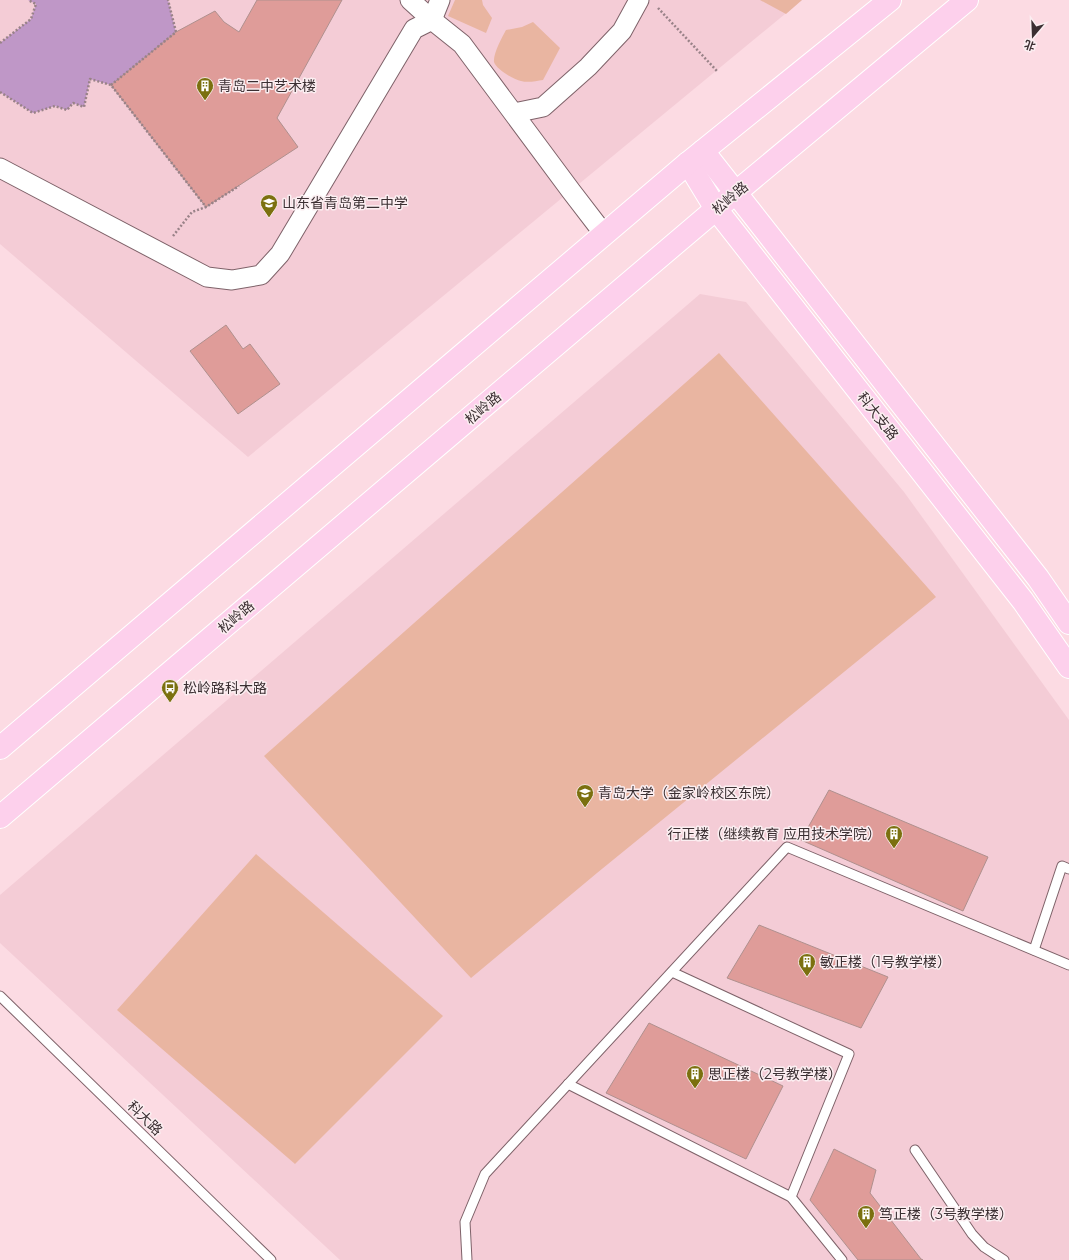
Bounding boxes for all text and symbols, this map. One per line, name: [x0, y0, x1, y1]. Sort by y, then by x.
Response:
north arrow: [1013, 16, 1053, 56]
text: 北: [1022, 37, 1037, 54]
building icon: 青岛二中艺术楼: [195, 76, 215, 101]
place label: 青岛二中艺术楼: [218, 77, 316, 95]
street label: 松岭路: [708, 178, 752, 218]
school or university icon: 山东省青岛第二中学: [259, 193, 279, 218]
place label: 山东省青岛第二中学: [282, 194, 408, 212]
street label: 松岭路: [461, 388, 505, 428]
street label: 科大支路: [854, 388, 902, 444]
street label: 松岭路: [214, 597, 258, 637]
bus stop icon: 松岭路科大路: [160, 678, 180, 703]
place label: 松岭路科大路: [183, 679, 267, 697]
school or university icon: 青岛大学（金家岭校区东院）: [575, 783, 595, 808]
place label: 青岛大学（金家岭校区东院）: [598, 784, 780, 802]
building icon: 行正楼（继续教育 应用技术学院）: [884, 824, 904, 849]
place label: 行正楼（继续教育 应用技术学院）: [667, 825, 881, 843]
building icon: 敏正楼（1号教学楼）: [797, 952, 817, 977]
place label: 敏正楼（1号教学楼）: [820, 953, 951, 971]
building icon: 思正楼（2号教学楼）: [685, 1064, 705, 1089]
place label: 思正楼（2号教学楼）: [708, 1065, 842, 1083]
street label: 科大路: [124, 1097, 166, 1139]
building icon: 笃正楼（3号教学楼）: [856, 1204, 876, 1229]
place label: 笃正楼（3号教学楼）: [879, 1205, 1013, 1223]

